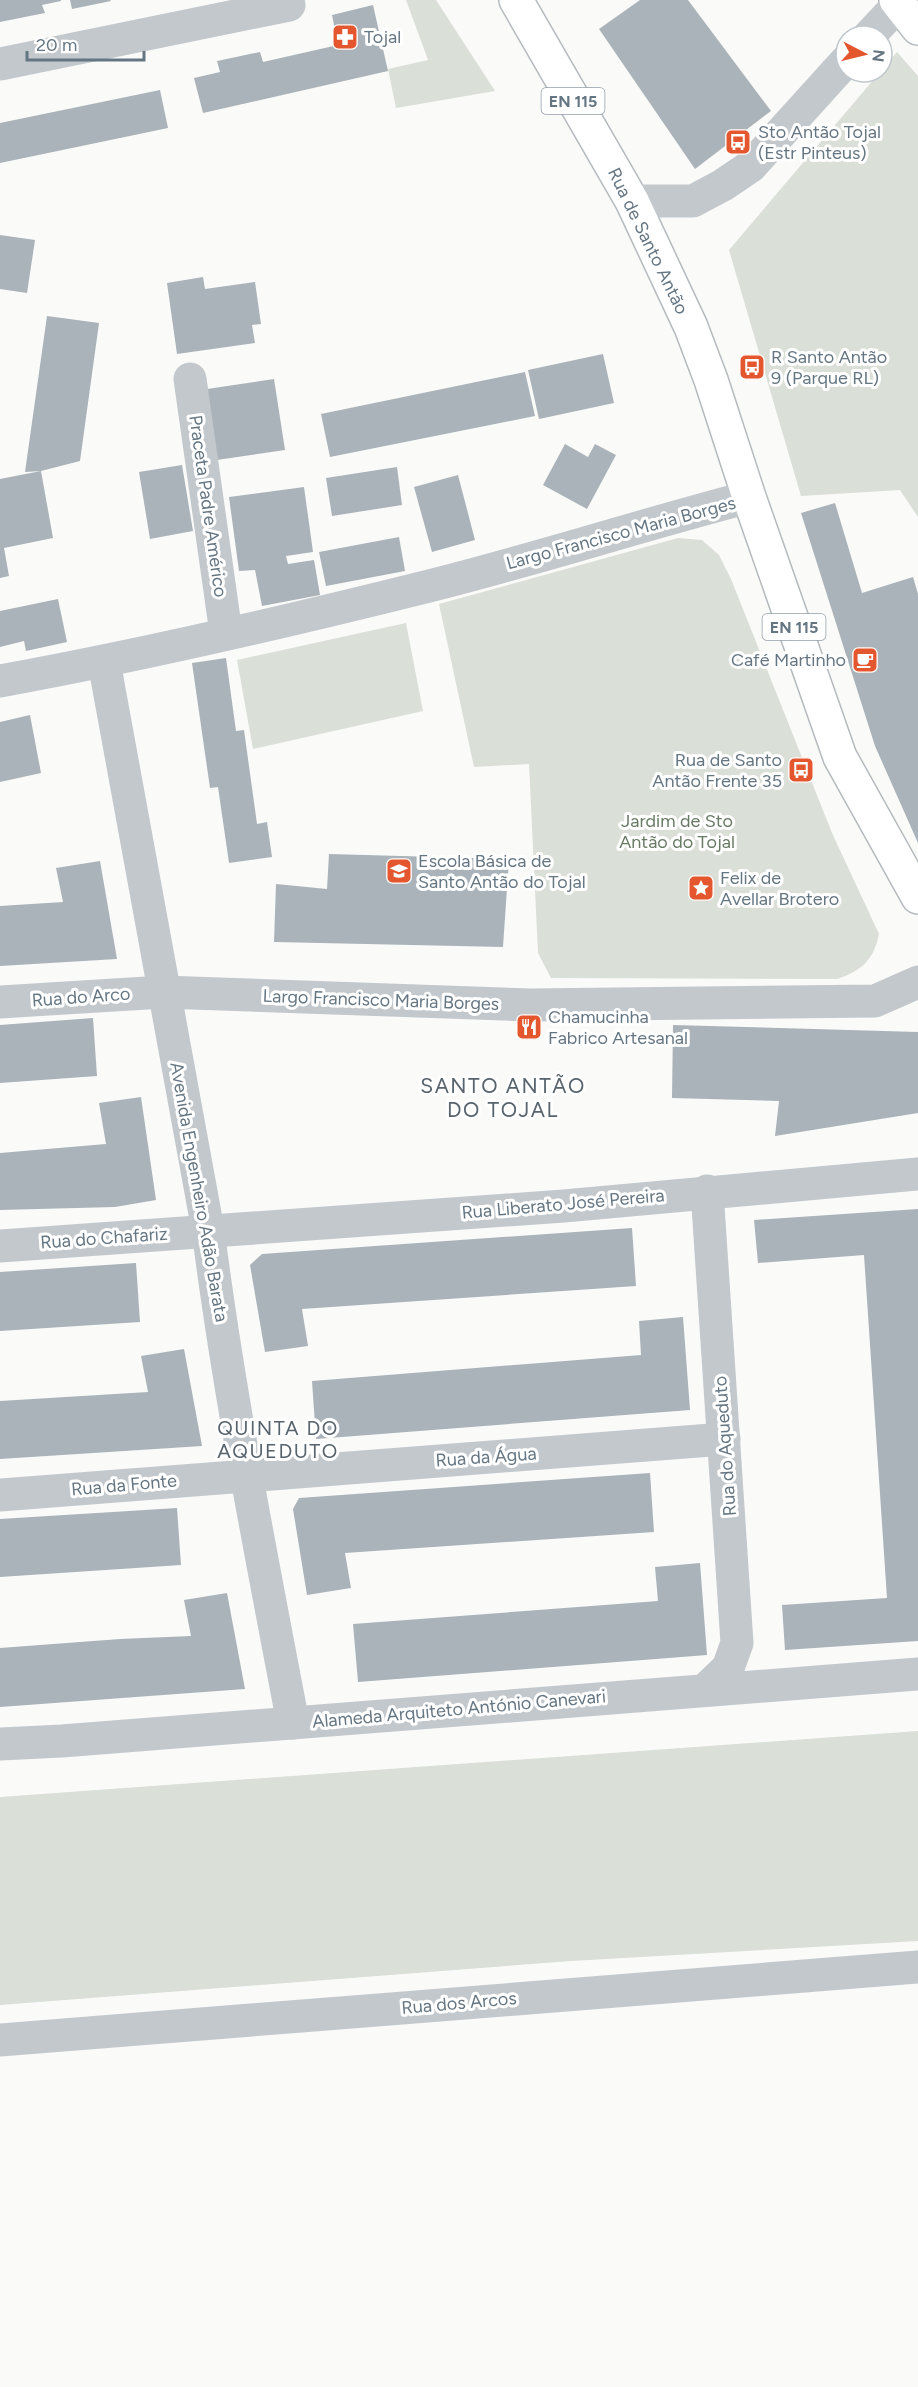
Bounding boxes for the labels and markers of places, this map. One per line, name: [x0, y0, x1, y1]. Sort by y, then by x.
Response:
pharmacy icon: Tojal: [330, 22, 360, 52]
place label: Tojal: [364, 26, 401, 48]
place label: Sto Antão Tojal (Estr Pinteus): [758, 121, 881, 164]
bus stop icon: Sto Antão Tojal (Estr Pinteus): [723, 127, 753, 157]
place label: R Santo Antão 9 (Parque RL): [771, 346, 887, 389]
bus stop icon: R Santo Antão 9 (Parque RL): [737, 352, 767, 382]
cafe icon: Café Martinho: [850, 645, 880, 675]
place label: Café Martinho: [731, 649, 846, 671]
place label: Rua de Santo Antão Frente 35: [652, 749, 782, 792]
bus stop icon: Rua de Santo Antão Frente 35: [786, 755, 816, 785]
place label: Escola Básica de Santo Antão do Tojal: [418, 850, 586, 893]
school or university icon: Escola Básica de Santo Antão do Tojal: [384, 856, 414, 886]
place label: Felix de Avellar Brotero: [720, 867, 839, 910]
place icon: Felix de Avellar Brotero: [686, 873, 716, 903]
place label: Chamucinha Fabrico Artesanal: [548, 1006, 688, 1049]
restaurant icon: Chamucinha Fabrico Artesanal: [514, 1012, 544, 1042]

